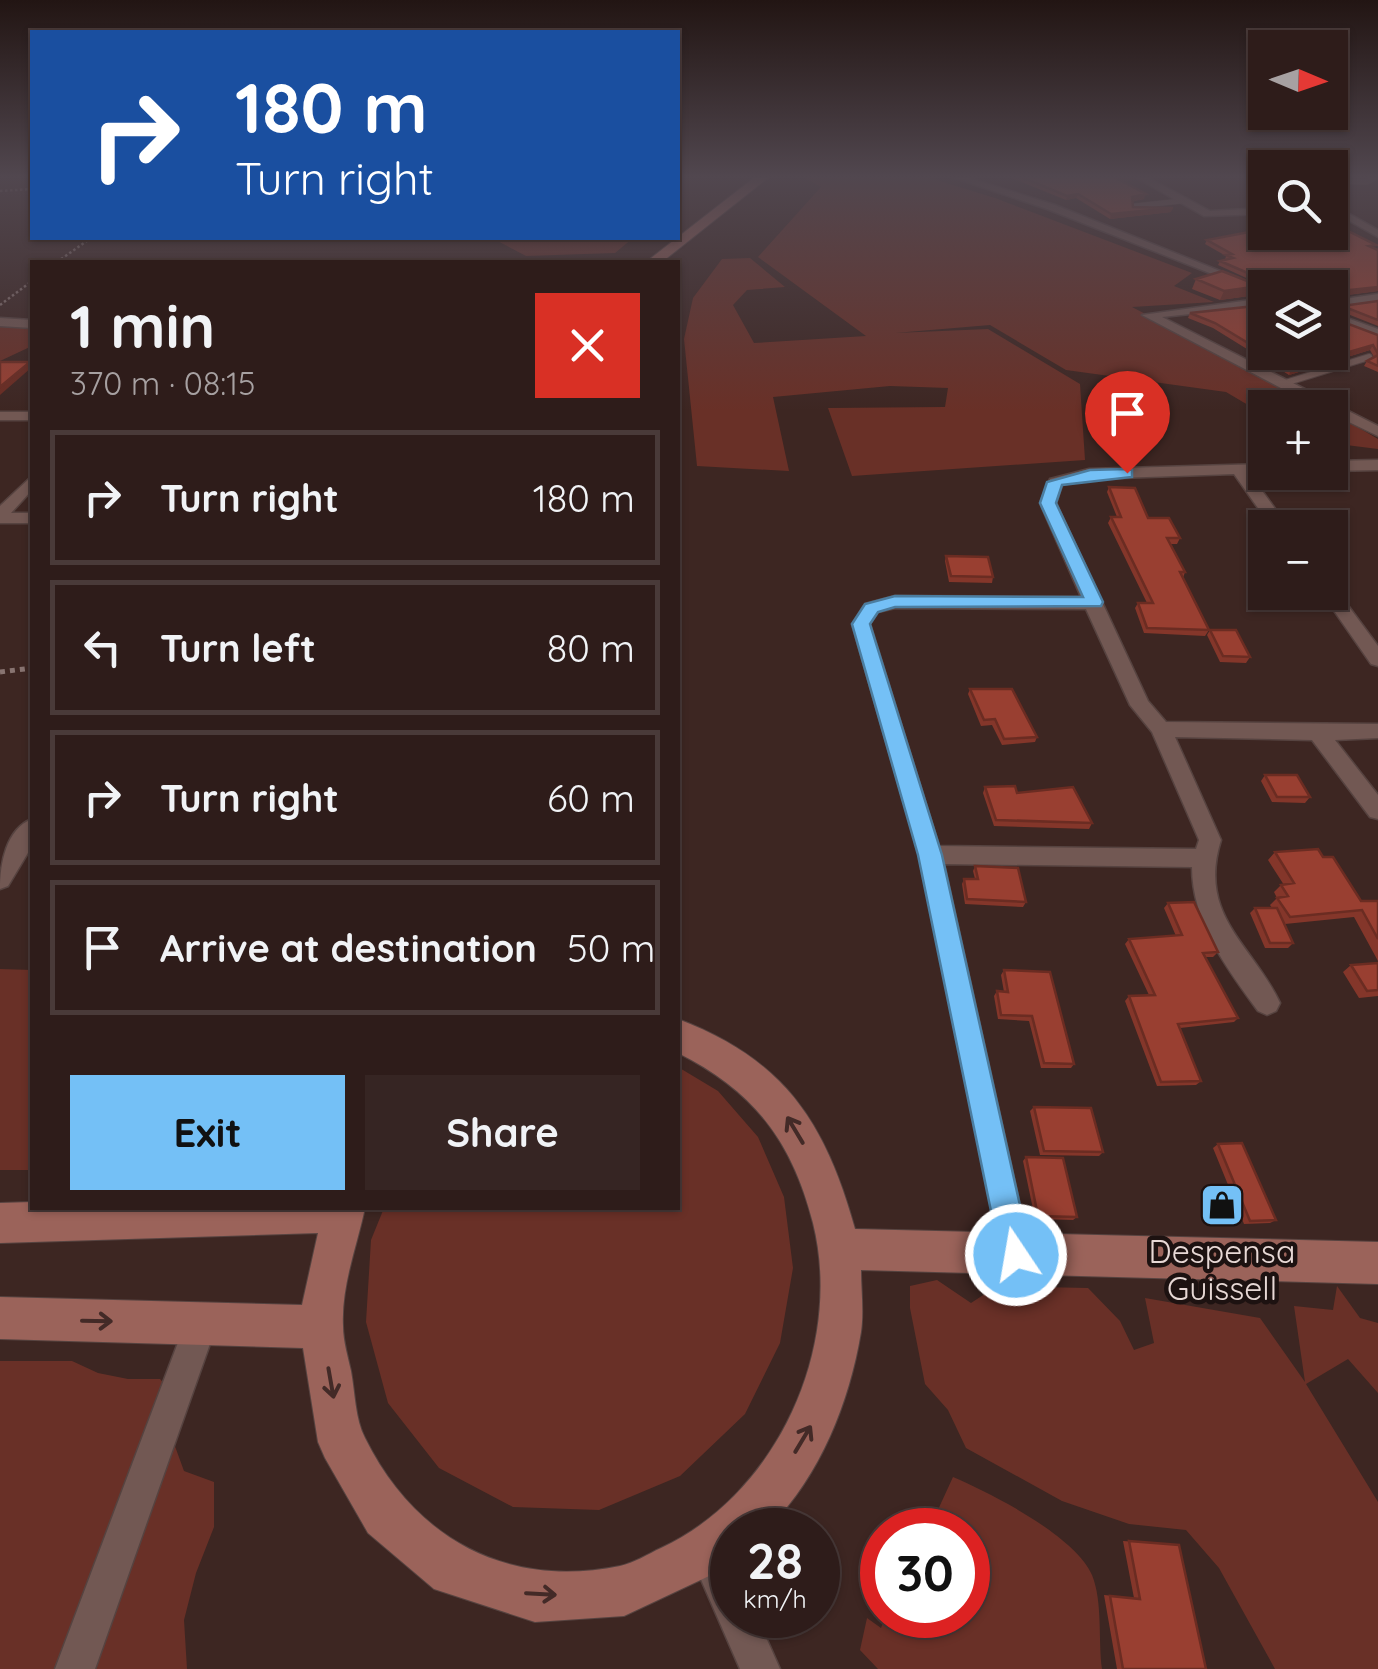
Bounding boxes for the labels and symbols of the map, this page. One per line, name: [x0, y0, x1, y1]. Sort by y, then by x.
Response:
north arrow: [1248, 30, 1348, 130]
pin: [1085, 371, 1170, 474]
one-way arrow: [785, 1116, 805, 1145]
shop icon: Despensa Guissell: [1199, 1182, 1245, 1228]
position arrow: [964, 1203, 1068, 1307]
place label: Despensa Guissell: [1149, 1231, 1295, 1308]
one-way arrow: [80, 1312, 113, 1330]
one-way arrow: [322, 1366, 341, 1399]
one-way arrow: [793, 1425, 813, 1454]
speed limit sign: 30: [860, 1508, 990, 1638]
one-way arrow: [524, 1585, 557, 1604]

